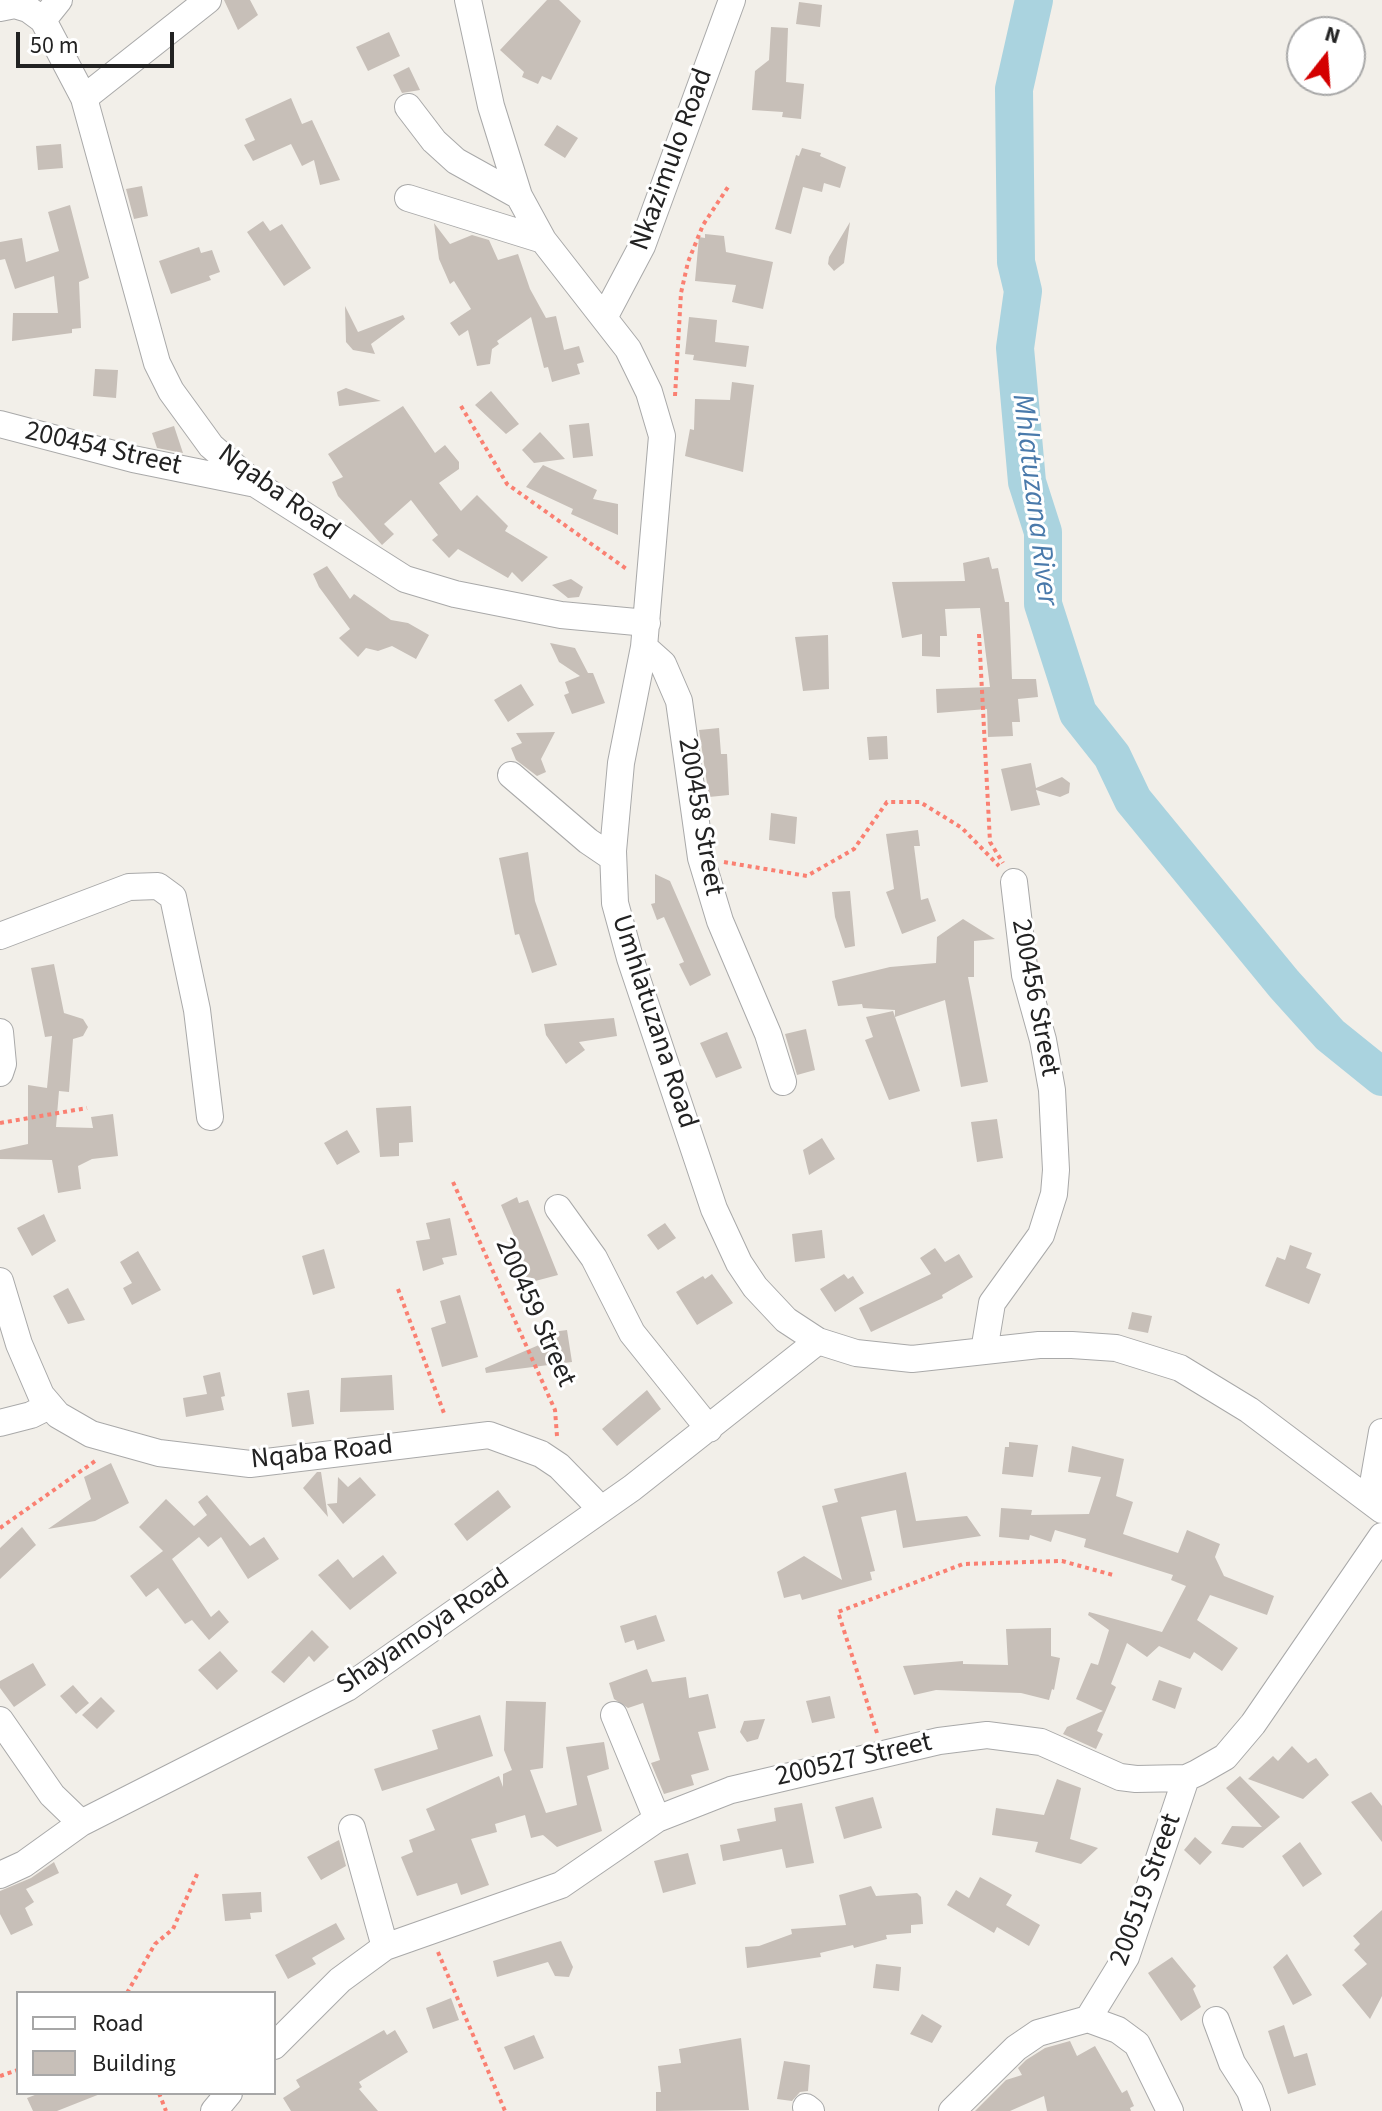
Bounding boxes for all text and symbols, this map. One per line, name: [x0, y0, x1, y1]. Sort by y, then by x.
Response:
scale bar: [20, 16, 178, 66]
north arrow: [1286, 16, 1366, 96]
text: N: [1321, 18, 1344, 52]
text: 50 m: [30, 28, 79, 63]
street label: Nkazimulo Road: [625, 64, 721, 256]
water label: Mhlatuzana River: [1002, 392, 1064, 608]
street label: 200454 Street: [22, 416, 184, 484]
street label: Nqaba Road: [210, 438, 346, 550]
street label: 200458 Street: [669, 736, 729, 898]
street label: Umhlatuzana Road: [603, 911, 703, 1133]
street label: 200456 Street: [1002, 917, 1066, 1079]
street label: 200459 Street: [486, 1233, 582, 1393]
street label: Nqaba Road: [249, 1430, 395, 1478]
street label: Shayamoya Road: [331, 1563, 517, 1703]
street label: 200527 Street: [773, 1727, 935, 1795]
street label: 200519 Street: [1104, 1809, 1190, 1971]
legend: [16, 1991, 276, 2095]
text: Road: [92, 2006, 144, 2041]
text: Building: [92, 2046, 176, 2081]

